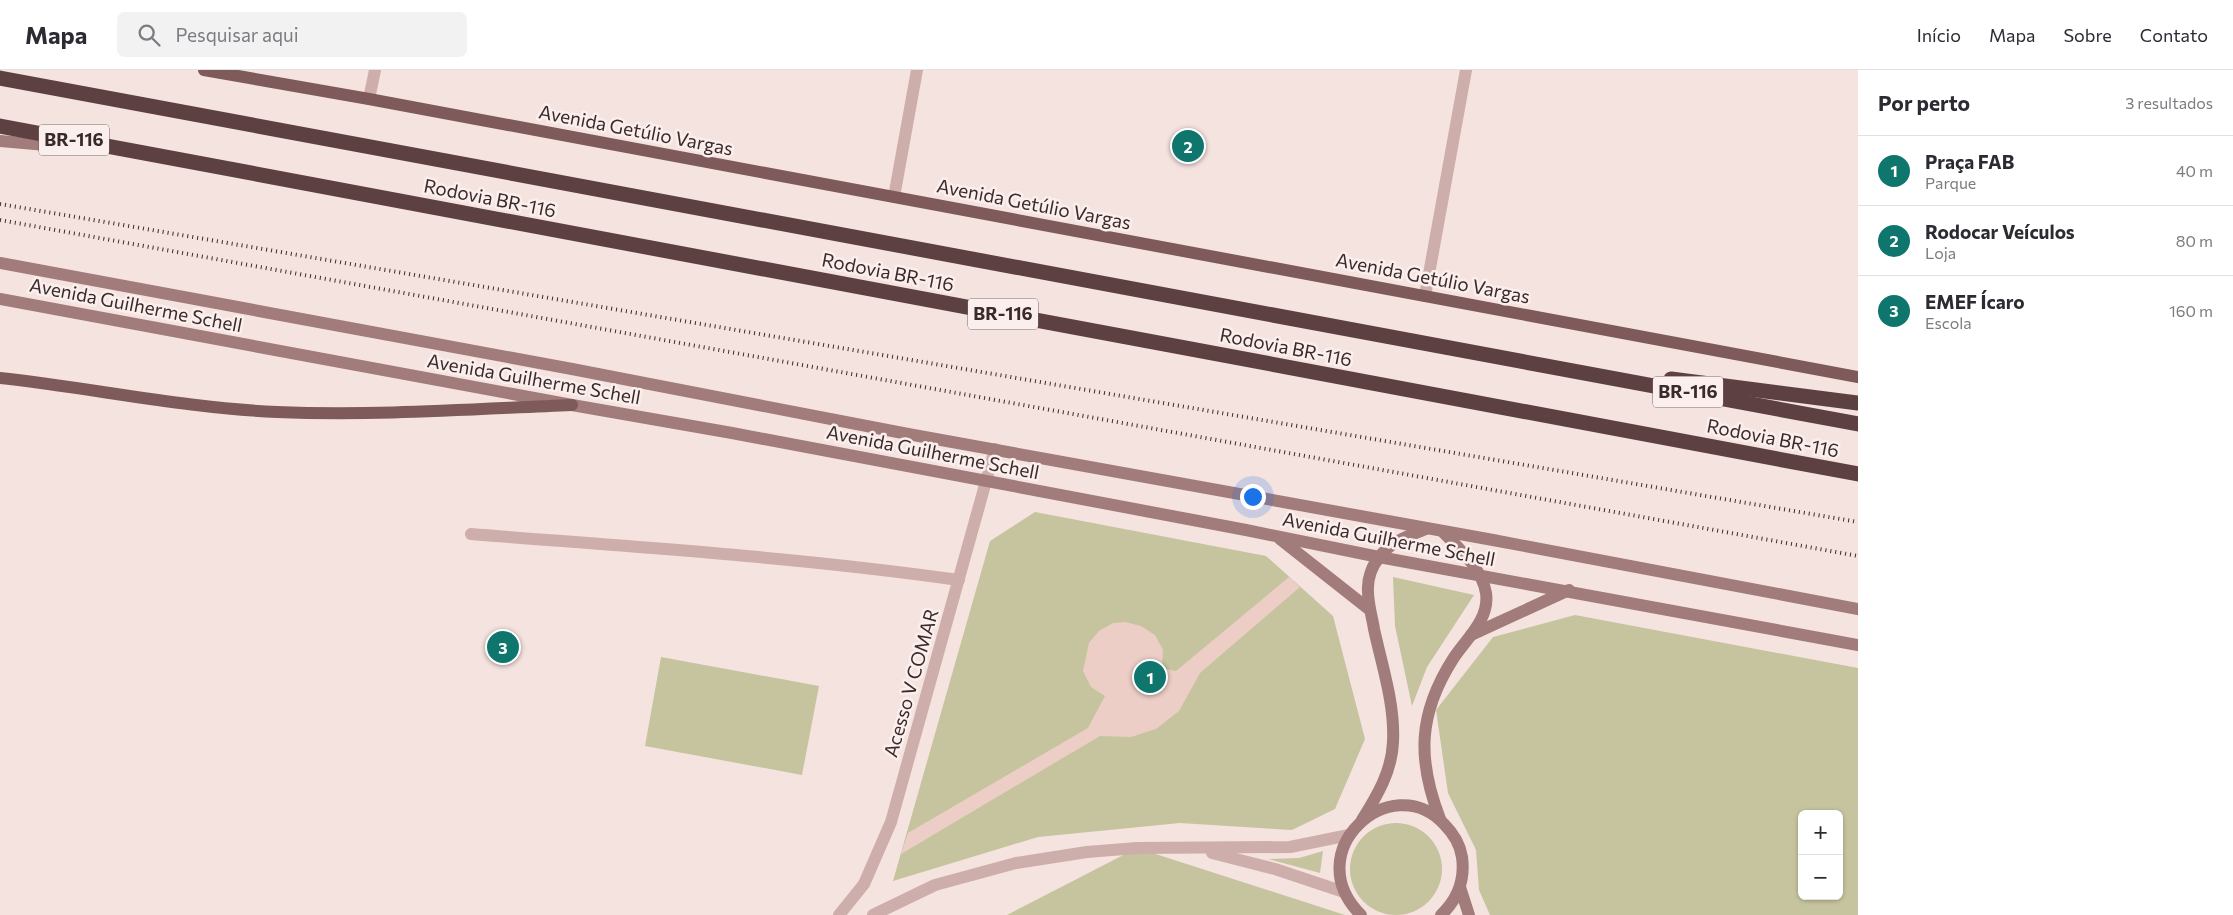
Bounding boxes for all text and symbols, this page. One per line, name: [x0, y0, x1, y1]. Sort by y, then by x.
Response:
search box: [117, 12, 467, 57]
text: Mapa: [25, 20, 87, 49]
icon: search: [135, 21, 163, 49]
text: Pesquisar aqui: [175, 23, 299, 46]
text: Início: [1917, 24, 1961, 46]
text: Mapa: [1989, 24, 2035, 46]
text: Sobre: [2063, 24, 2112, 46]
text: Contato: [2140, 24, 2208, 46]
text: Por perto: [1878, 90, 1970, 115]
text: 3 resultados: [2125, 93, 2213, 112]
street label: Avenida Getúlio Vargas: [537, 99, 735, 160]
road number: BR-116: [39, 124, 109, 156]
pin: 2: [1172, 127, 1204, 165]
text: Praça FAB: [1925, 150, 2014, 173]
text: 1: [1890, 161, 1898, 180]
text: 40 m: [2176, 161, 2213, 180]
street label: Rodovia BR-116: [422, 173, 558, 222]
street label: Avenida Getúlio Vargas: [935, 173, 1133, 234]
text: Parque: [1925, 173, 1976, 192]
text: Rodocar Veículos: [1925, 220, 2075, 243]
text: 2: [1889, 231, 1899, 250]
text: 80 m: [2176, 231, 2213, 250]
text: Loja: [1925, 243, 1956, 262]
street label: Rodovia BR-116: [820, 247, 956, 296]
street label: Avenida Getúlio Vargas: [1334, 247, 1532, 308]
street label: Avenida Guilherme Schell: [28, 273, 244, 336]
text: EMEF Ícaro: [1925, 290, 2025, 313]
road number: BR-116: [968, 298, 1038, 330]
text: 3: [1889, 301, 1899, 320]
text: 160 m: [2169, 301, 2213, 320]
text: Escola: [1925, 313, 1972, 332]
street label: Rodovia BR-116: [1218, 322, 1354, 371]
street label: Avenida Guilherme Schell: [426, 348, 643, 409]
road number: BR-116: [1653, 376, 1723, 408]
street label: Rodovia BR-116: [1705, 413, 1841, 462]
street label: Avenida Guilherme Schell: [825, 420, 1041, 483]
your location: [1240, 484, 1266, 510]
street label: Avenida Guilherme Schell: [1281, 507, 1497, 570]
street label: Acesso V COMAR: [878, 606, 943, 760]
pin: 3: [487, 628, 519, 666]
pin: 1: [1134, 658, 1166, 696]
map controls: [1798, 810, 1843, 900]
button: +: [1798, 810, 1843, 855]
button: −: [1798, 855, 1843, 900]

